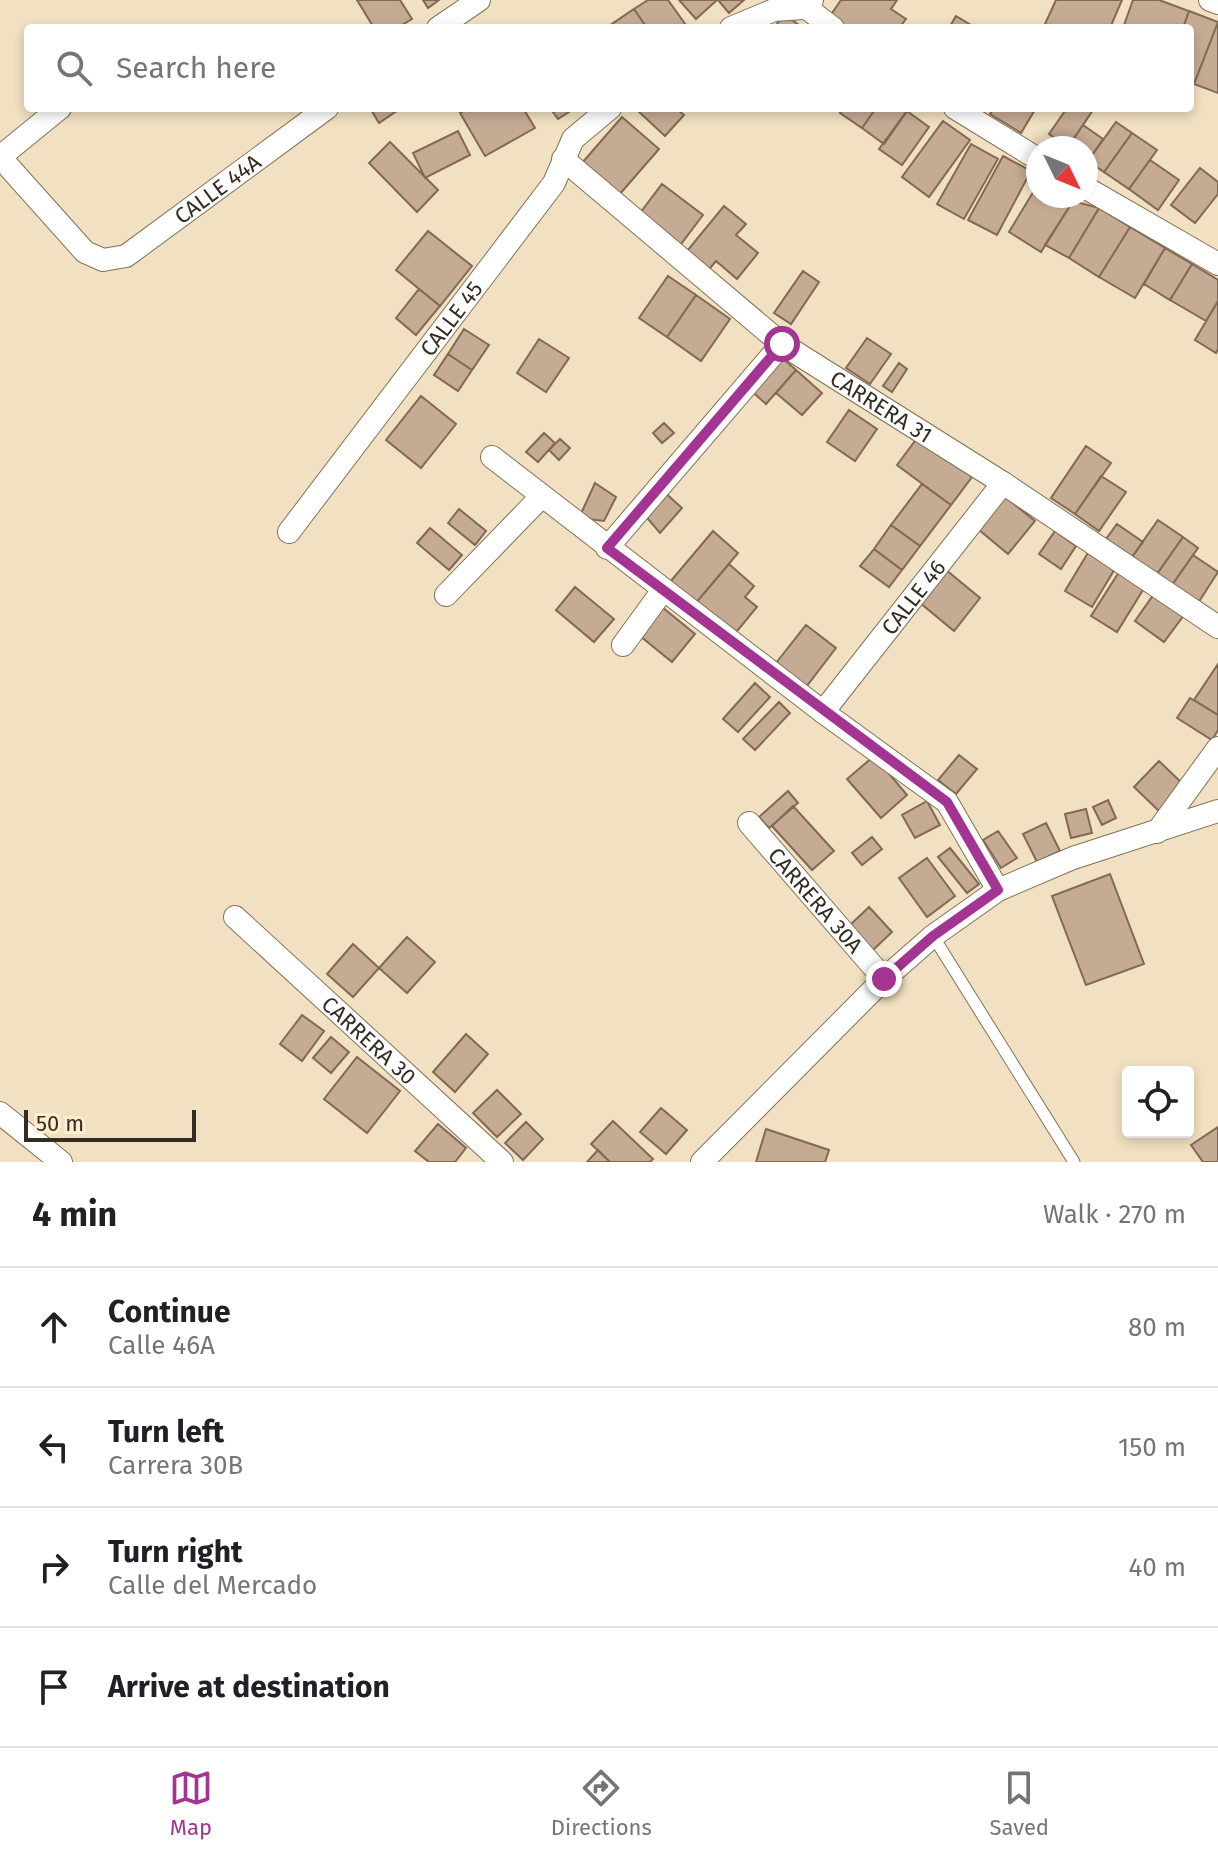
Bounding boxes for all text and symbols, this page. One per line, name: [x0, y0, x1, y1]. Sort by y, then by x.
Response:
search box: [24, 24, 1194, 112]
icon: search: [52, 46, 96, 90]
text: Search here: [116, 50, 276, 86]
north arrow: [1026, 136, 1098, 208]
street label: CALLE 44A: [169, 148, 266, 229]
street label: CALLE 45: [414, 276, 488, 361]
route start: [764, 326, 800, 362]
street label: CARRERA 31: [825, 364, 937, 449]
street label: CALLE 46: [875, 554, 951, 640]
street label: CARRERA 30A: [763, 842, 869, 959]
route end: [866, 961, 902, 997]
street label: CARRERA 30: [316, 990, 422, 1090]
map controls: [1122, 1066, 1194, 1138]
button: locate: [1122, 1066, 1194, 1138]
scale bar: [24, 1106, 196, 1142]
text: 50 m: [36, 1110, 84, 1137]
text: 4 min: [32, 1194, 117, 1235]
text: Walk · 270 m: [1043, 1199, 1186, 1230]
text: Continue: [108, 1294, 231, 1330]
icon: ahead: [32, 1305, 76, 1349]
text: 80 m: [1128, 1312, 1186, 1343]
text: Calle 46A: [108, 1330, 215, 1361]
text: Turn left: [108, 1414, 224, 1450]
icon: left: [32, 1425, 76, 1469]
text: 150 m: [1118, 1432, 1186, 1463]
text: Carrera 30B: [108, 1450, 243, 1481]
text: Turn right: [108, 1534, 243, 1570]
icon: right: [32, 1545, 76, 1589]
text: 40 m: [1128, 1552, 1186, 1583]
text: Calle del Mercado: [108, 1570, 317, 1601]
icon: arrive: [32, 1665, 76, 1709]
text: Arrive at destination: [108, 1669, 390, 1705]
tab: Map: [169, 1766, 213, 1841]
tab: Directions: [551, 1766, 652, 1841]
tab: Saved: [990, 1766, 1049, 1841]

